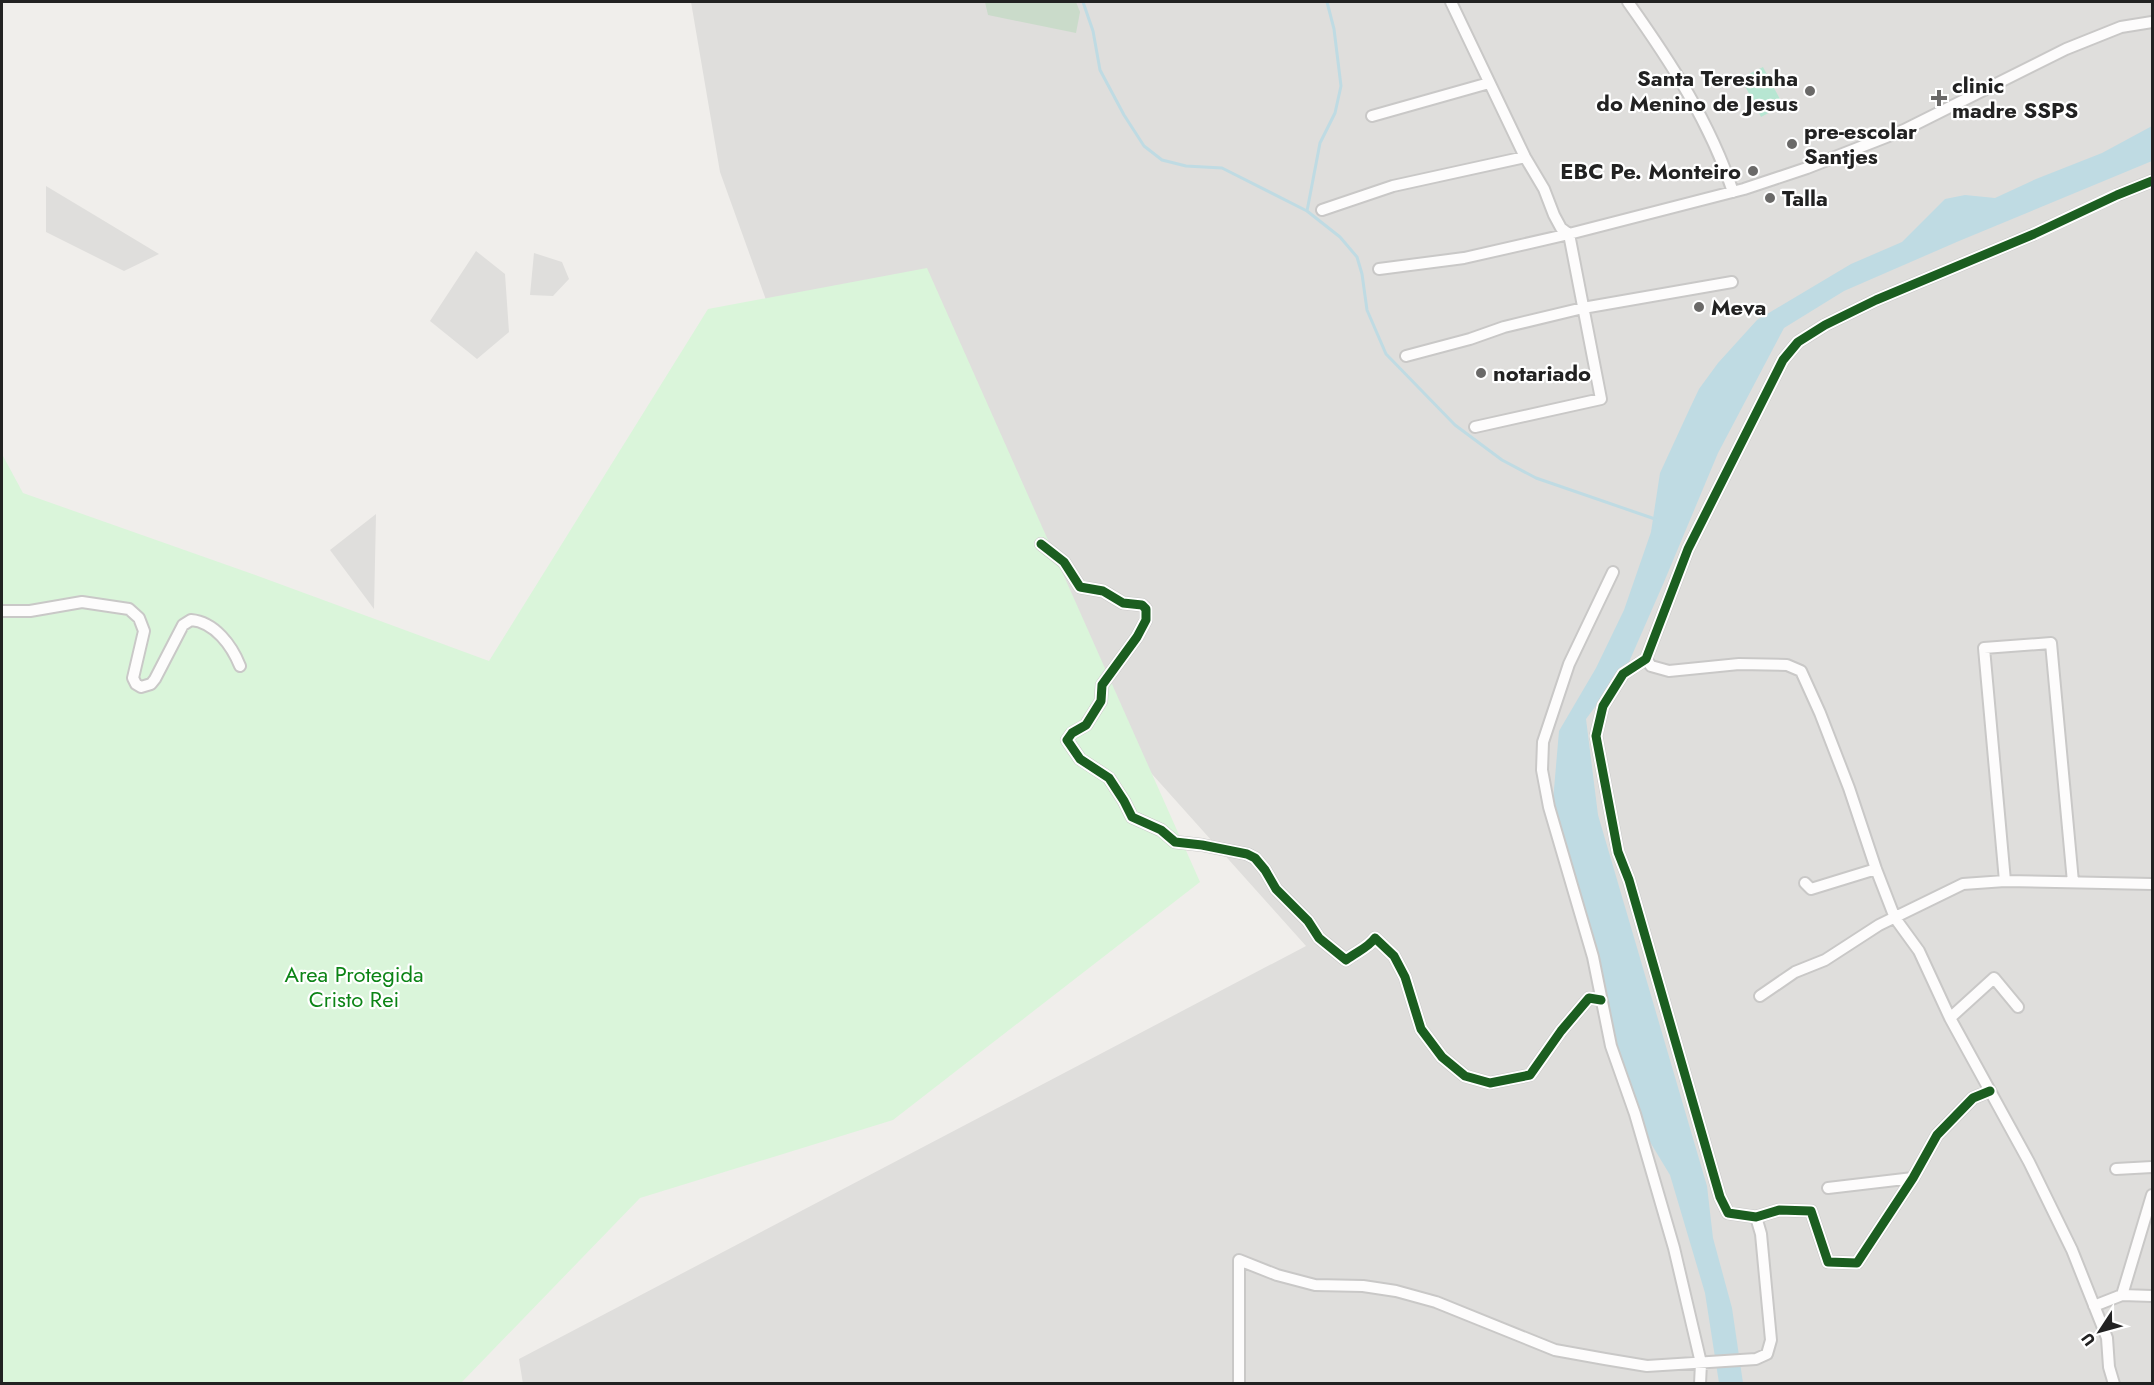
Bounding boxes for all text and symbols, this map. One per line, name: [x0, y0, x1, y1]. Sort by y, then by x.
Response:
place label: Santa Teresinha do Menino de Jesus: [1596, 62, 1798, 119]
place label: clinic madre SSPS: [1952, 69, 2078, 126]
marker: Santa Teresinha do Menino de Jesus: [1803, 84, 1817, 98]
marker: clinic madre SSPS: [1930, 89, 1948, 107]
place label: pre-escolar Santjes: [1804, 115, 1917, 172]
marker: pre-escolar Santjes: [1785, 137, 1799, 151]
place label: EBC Pe. Monteiro: [1560, 155, 1741, 187]
marker: EBC Pe. Monteiro: [1746, 164, 1760, 178]
place label: Talla: [1782, 182, 1828, 214]
marker: Talla: [1763, 191, 1777, 205]
place label: Meva: [1711, 291, 1766, 323]
marker: Meva: [1692, 300, 1706, 314]
place label: notariado: [1493, 357, 1591, 389]
marker: notariado: [1474, 366, 1488, 380]
park label: Area Protegida Cristo Rei: [284, 958, 424, 1015]
north arrow: [2070, 1301, 2130, 1361]
text: U: [2076, 1328, 2101, 1351]

